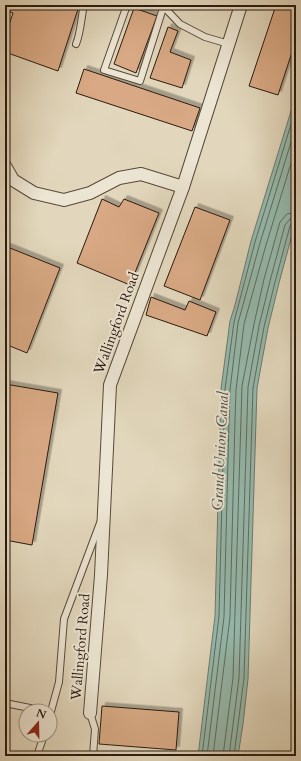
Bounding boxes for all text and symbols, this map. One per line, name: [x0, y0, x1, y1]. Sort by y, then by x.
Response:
street label: Wallingford Road: [89, 269, 144, 378]
water label: Grand Union Canal: [207, 390, 233, 511]
street label: Wallingford Road: [66, 592, 95, 702]
north arrow: [18, 703, 58, 743]
text: N: [34, 705, 49, 723]

